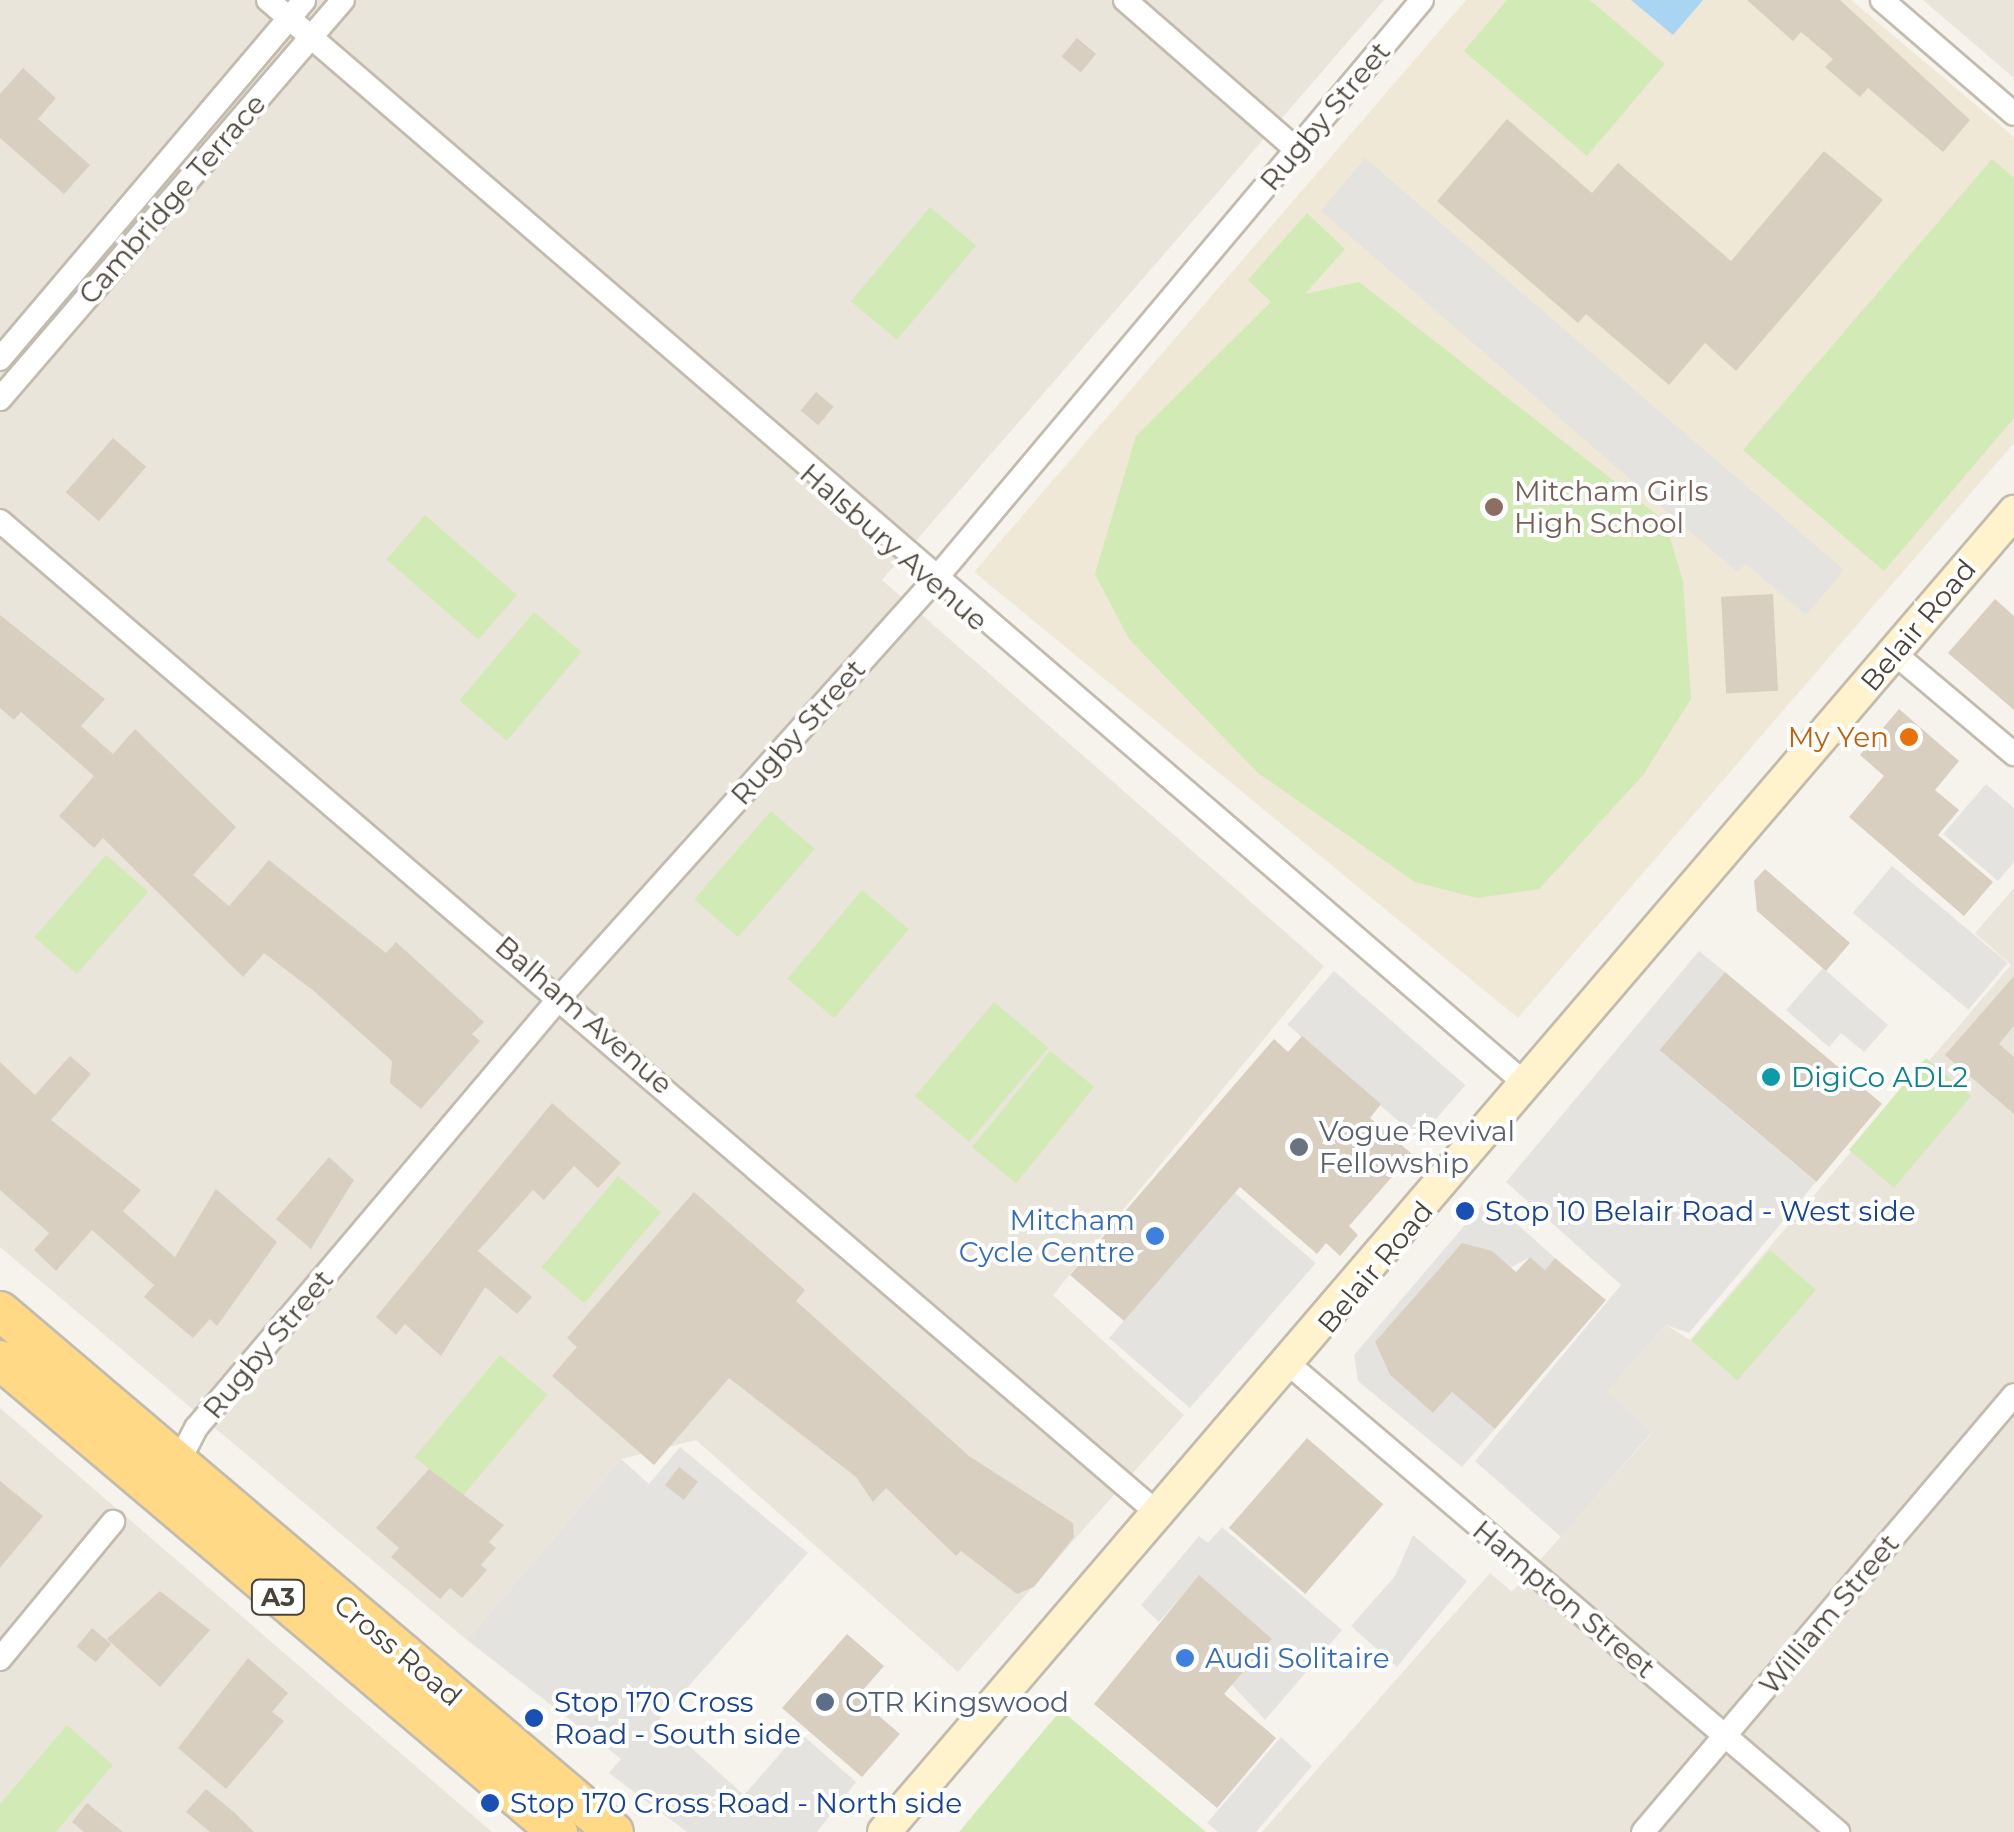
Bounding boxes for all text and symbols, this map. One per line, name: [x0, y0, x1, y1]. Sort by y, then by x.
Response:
street label: Rugby Street: [1253, 35, 1397, 197]
street label: Cambridge Terrace: [72, 87, 272, 311]
street label: Halsbury Avenue: [793, 456, 995, 638]
place label: Mitcham Girls High School: [1514, 474, 1708, 540]
marker: Mitcham Girls High School: [1483, 496, 1505, 518]
street label: Belair Road: [1853, 552, 1983, 698]
street label: Rugby Street: [724, 652, 872, 812]
place label: My Yen: [1788, 720, 1889, 754]
marker: My Yen: [1898, 726, 1920, 748]
street label: Balham Avenue: [489, 929, 679, 1101]
place label: DigiCo ADL2: [1791, 1060, 1968, 1094]
marker: DigiCo ADL2: [1760, 1066, 1782, 1088]
place label: Vogue Revival Fellowship: [1319, 1114, 1515, 1180]
marker: Vogue Revival Fellowship: [1288, 1136, 1310, 1158]
street label: Belair Road: [1310, 1194, 1440, 1340]
place label: Stop 10 Belair Road - West side: [1485, 1194, 1916, 1228]
marker: Stop 10 Belair Road - West side: [1454, 1200, 1476, 1222]
place label: Mitcham Cycle Centre: [959, 1203, 1135, 1269]
marker: Mitcham Cycle Centre: [1144, 1225, 1166, 1247]
street label: Rugby Street: [196, 1263, 340, 1425]
street label: Hampton Street: [1466, 1513, 1662, 1685]
street label: William Street: [1752, 1527, 1906, 1701]
road number: A3: [250, 1577, 306, 1617]
street label: Cross Road: [327, 1587, 469, 1713]
place label: Audi Solitaire: [1205, 1641, 1390, 1675]
marker: Audi Solitaire: [1174, 1647, 1196, 1669]
place label: Stop 170 Cross Road - South side: [554, 1685, 801, 1751]
place label: OTR Kingswood: [845, 1685, 1069, 1719]
marker: OTR Kingswood: [814, 1691, 836, 1713]
marker: Stop 170 Cross Road - South side: [523, 1707, 545, 1729]
place label: Stop 170 Cross Road - North side: [510, 1786, 962, 1820]
marker: Stop 170 Cross Road - North side: [479, 1792, 501, 1814]

